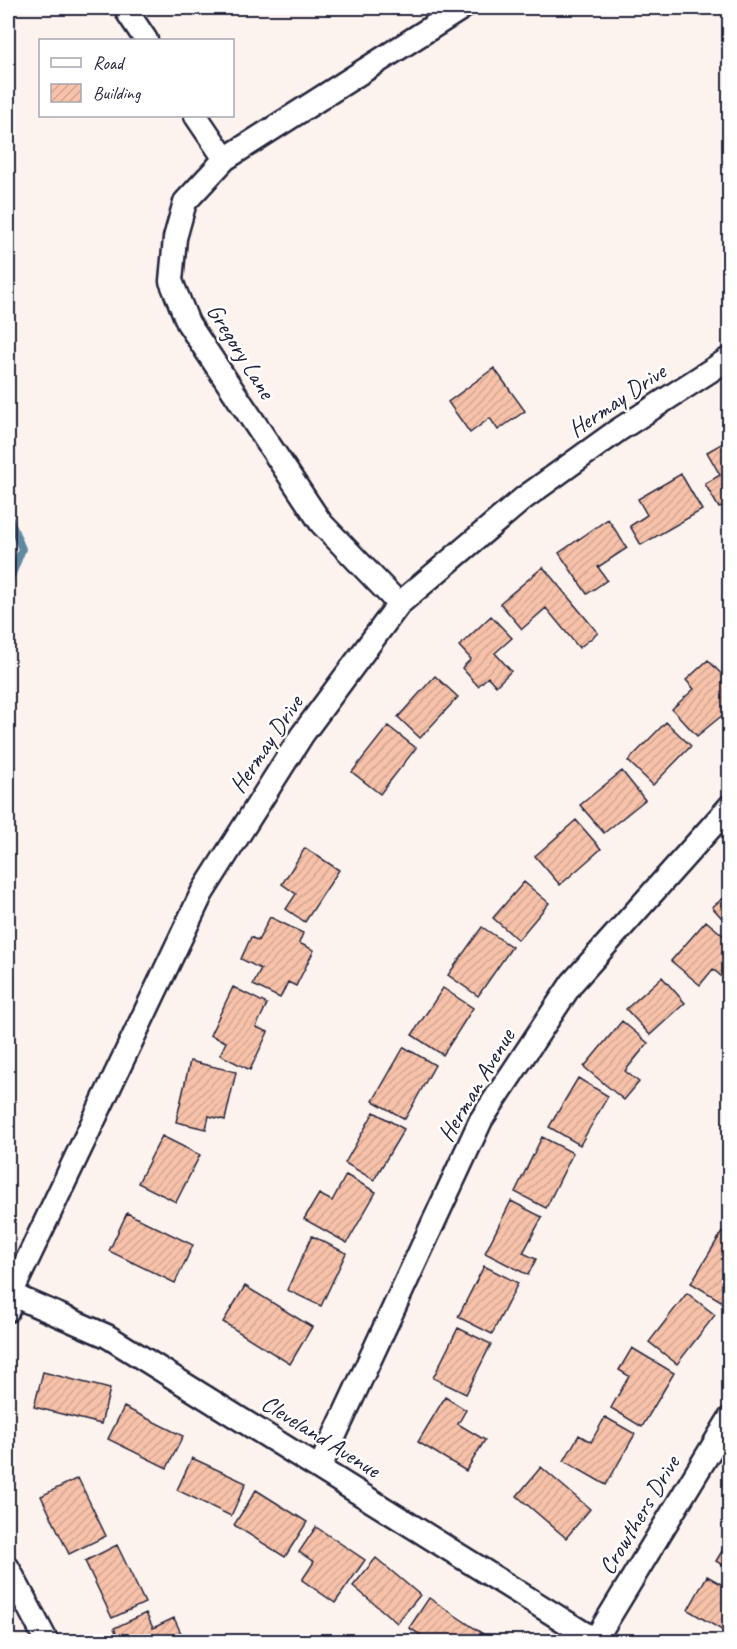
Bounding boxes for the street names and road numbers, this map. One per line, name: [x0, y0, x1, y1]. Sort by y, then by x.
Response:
street label: Gregory Lane: [200, 298, 283, 406]
street label: Hermay Drive: [562, 355, 673, 444]
street label: Hermay Drive: [222, 688, 311, 799]
street label: Herman Avenue: [431, 1021, 522, 1147]
street label: Cleveland Avenue: [256, 1388, 388, 1485]
street label: Crowthers Drive: [592, 1448, 687, 1580]

